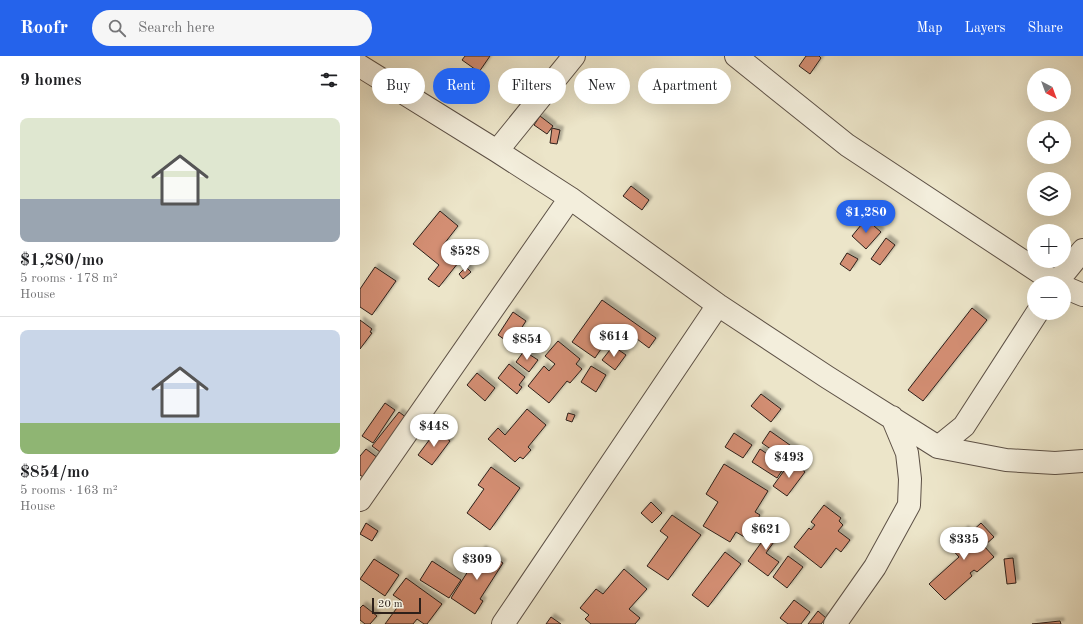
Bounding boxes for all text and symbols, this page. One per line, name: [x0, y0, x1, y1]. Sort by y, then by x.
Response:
search box: [92, 10, 372, 46]
icon: search: [106, 17, 128, 39]
text: Roofr: [20, 19, 68, 38]
text: Search here: [138, 21, 215, 36]
text: Map: [917, 21, 943, 35]
text: Layers: [965, 21, 1006, 35]
text: Share: [1028, 21, 1063, 35]
chip: Buy: [372, 68, 425, 104]
chip: Rent: [433, 68, 490, 104]
chip: Filters: [498, 68, 566, 104]
chip: New: [574, 68, 630, 104]
chip: Apartment: [638, 68, 731, 104]
north arrow: [1027, 68, 1071, 112]
map controls: [1027, 68, 1071, 320]
icon: filters: [318, 69, 340, 91]
text: 9 homes: [20, 72, 82, 89]
button: locate: [1027, 120, 1071, 164]
icon: home: [144, 144, 216, 216]
button: layers: [1027, 172, 1071, 216]
pin: $1,280: [833, 200, 899, 234]
text: $1,280: [845, 206, 887, 219]
button: +: [1027, 224, 1071, 268]
pin: $528: [441, 239, 489, 273]
text: $528: [450, 245, 480, 258]
text: $1,280/mo: [20, 252, 104, 269]
text: 5 rooms · 178 m²: [20, 272, 118, 285]
button: −: [1027, 276, 1071, 320]
text: House: [20, 288, 55, 301]
pin: $614: [590, 324, 638, 358]
pin: $854: [503, 327, 551, 361]
text: $614: [599, 330, 629, 343]
text: $854: [512, 333, 542, 346]
icon: home: [144, 356, 216, 428]
pin: $448: [410, 414, 458, 448]
text: $448: [419, 420, 449, 433]
pin: $493: [765, 445, 813, 479]
text: $493: [774, 451, 804, 464]
text: $854/mo: [20, 464, 89, 481]
text: 5 rooms · 163 m²: [20, 484, 118, 497]
text: House: [20, 500, 55, 513]
pin: $621: [742, 517, 790, 551]
text: $621: [751, 523, 781, 536]
pin: $335: [940, 527, 988, 561]
text: $335: [949, 533, 979, 546]
pin: $309: [453, 547, 501, 581]
text: $309: [462, 553, 492, 566]
scale bar: [372, 596, 421, 615]
text: 20 m: [378, 599, 403, 610]

